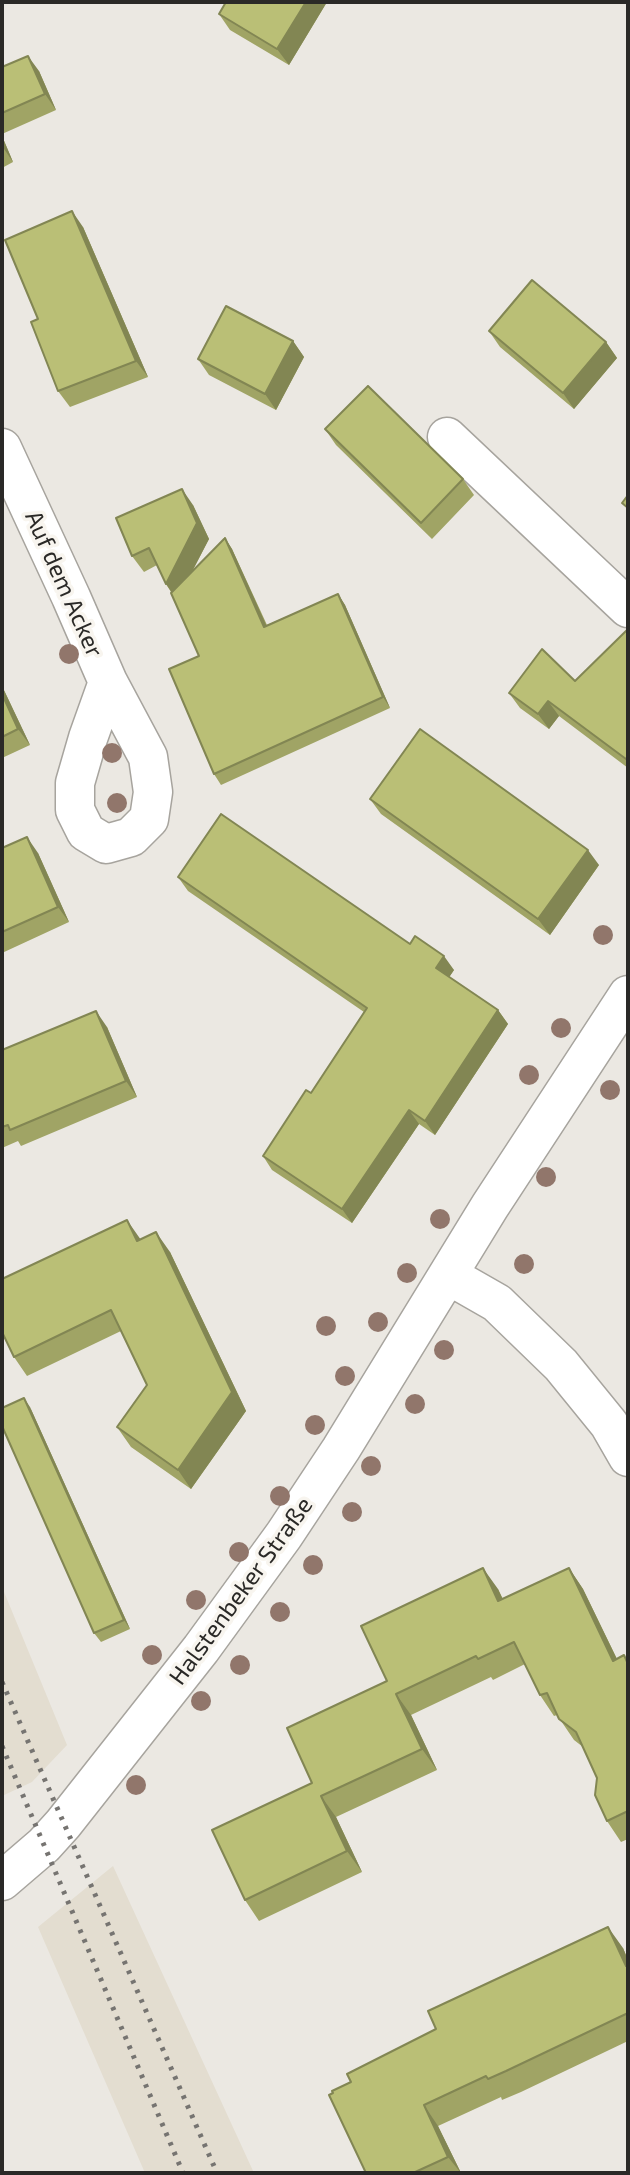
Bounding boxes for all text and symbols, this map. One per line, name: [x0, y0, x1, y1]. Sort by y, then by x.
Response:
street label: Auf dem Acker: [19, 506, 109, 662]
street label: Halstenbeker Straße: [163, 1491, 319, 1691]

